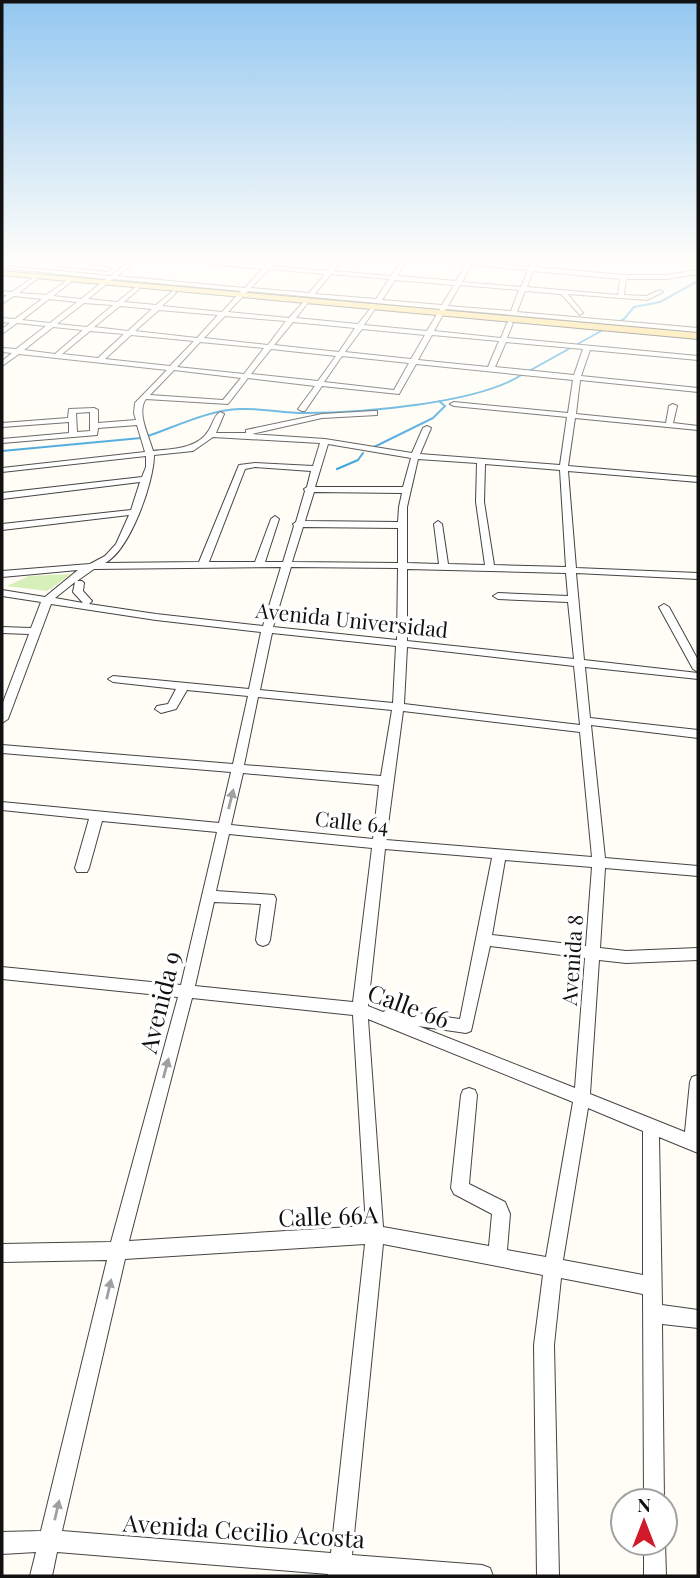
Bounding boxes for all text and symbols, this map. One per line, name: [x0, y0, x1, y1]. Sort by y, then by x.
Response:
street label: Avenida Universidad: [253, 595, 450, 643]
one-way arrow: [225, 788, 236, 810]
street label: Calle 64: [314, 803, 390, 839]
street label: Avenida 8: [554, 914, 588, 1007]
street label: Avenida 9: [131, 948, 187, 1057]
street label: Calle 66: [364, 975, 454, 1035]
one-way arrow: [161, 1057, 172, 1079]
street label: Calle 66A: [277, 1197, 379, 1233]
one-way arrow: [104, 1277, 115, 1299]
north arrow: [609, 1487, 679, 1557]
text: N: [637, 1491, 651, 1517]
one-way arrow: [52, 1499, 63, 1521]
street label: Avenida Cecilio Acosta: [121, 1506, 366, 1554]

